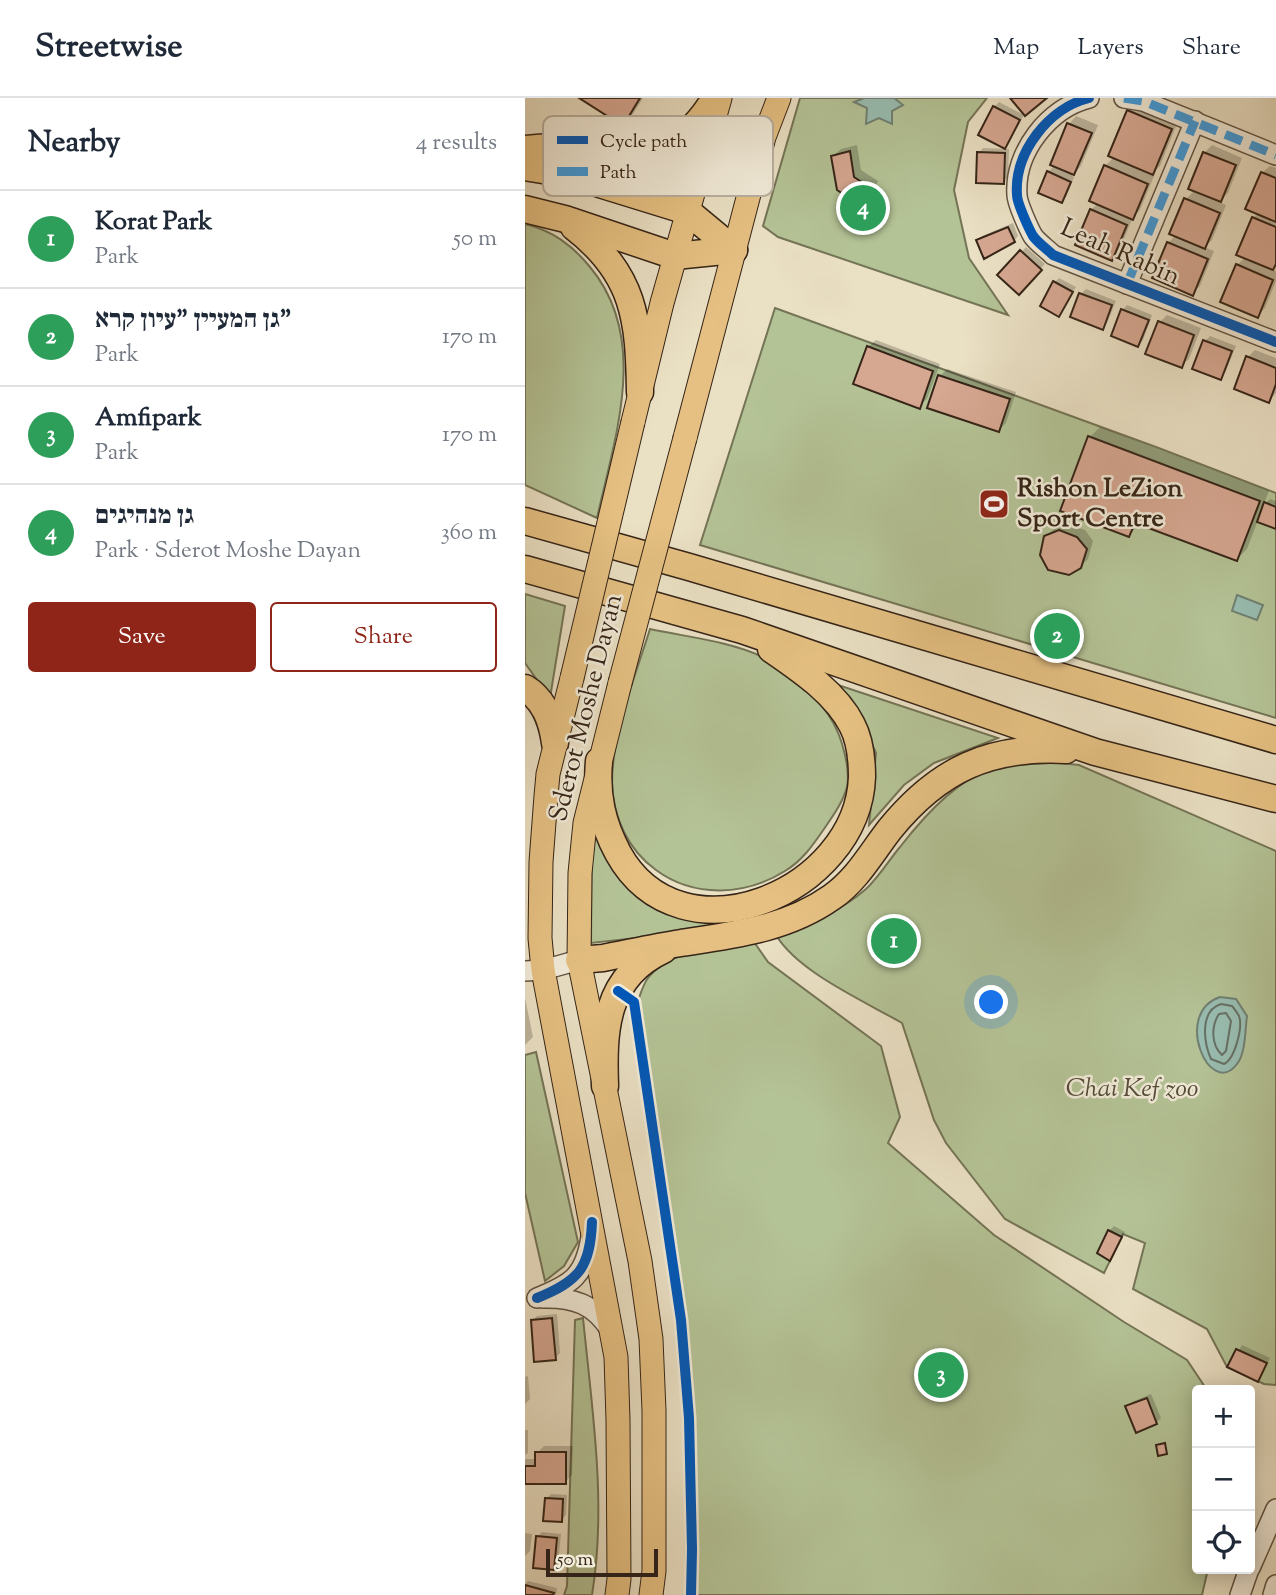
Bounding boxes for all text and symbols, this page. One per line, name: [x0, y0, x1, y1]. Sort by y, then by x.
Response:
text: Streetwise: [35, 24, 183, 72]
text: Map: [993, 31, 1039, 65]
text: Layers: [1077, 31, 1144, 65]
text: Share: [1182, 31, 1241, 65]
legend: [543, 116, 773, 196]
text: Nearby: [28, 122, 120, 165]
text: 4 results: [416, 127, 497, 160]
text: Cycle path: [600, 129, 687, 156]
text: Path: [600, 160, 637, 187]
pin: 4: [840, 182, 886, 234]
text: Korat Park: [95, 204, 213, 241]
street label: Leah Rabin: [1054, 210, 1186, 296]
text: 1: [47, 223, 55, 256]
text: 50 m: [453, 223, 497, 256]
text: Park: [95, 241, 139, 274]
text: גן המעיין "עיון קרא": [95, 302, 292, 339]
text: 2: [46, 321, 56, 354]
text: 170 m: [442, 321, 497, 354]
text: Park: [95, 339, 139, 372]
text: Amfipark: [95, 400, 202, 437]
text: 3: [46, 419, 56, 452]
text: 170 m: [442, 419, 497, 452]
text: Park: [95, 437, 139, 470]
place label: Rishon LeZion Sport Centre: [1017, 471, 1183, 538]
sports icon: Rishon LeZion Sport Centre: [977, 487, 1011, 521]
text: גן מנהיגים: [95, 498, 194, 535]
text: 4: [45, 517, 57, 550]
text: 360 m: [440, 517, 497, 550]
text: Park · Sderot Moshe Dayan: [95, 535, 361, 568]
street label: Sderot Moshe Dayan: [541, 590, 633, 826]
button: Save: [28, 602, 256, 672]
button: Share: [270, 602, 497, 672]
pin: 2: [1034, 610, 1080, 662]
pin: 1: [871, 915, 917, 967]
your location: [974, 985, 1008, 1019]
park label: Chai Kef zoo: [1066, 1071, 1198, 1108]
pin: 3: [918, 1349, 964, 1401]
map controls: [1192, 1385, 1255, 1574]
button: +: [1192, 1385, 1255, 1448]
button: −: [1192, 1448, 1255, 1511]
button: locate: [1192, 1511, 1255, 1574]
scale bar: [546, 1546, 658, 1578]
text: 50 m: [557, 1547, 593, 1574]

